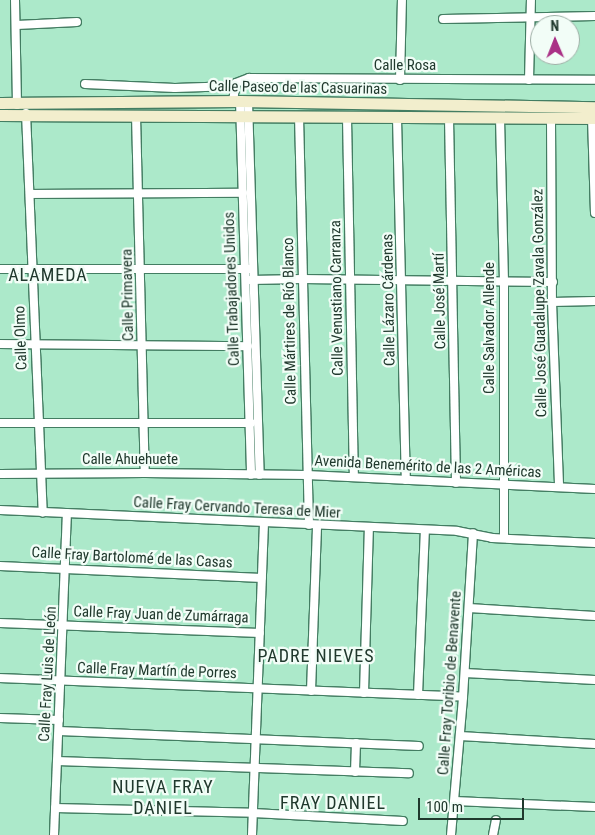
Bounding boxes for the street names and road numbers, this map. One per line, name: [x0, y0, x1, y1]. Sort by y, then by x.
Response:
street label: Calle Rosa: [374, 57, 436, 75]
street label: Calle Paseo de las Casuarinas: [209, 77, 387, 99]
street label: Calle José Guadalupe Zavala González: [529, 189, 551, 417]
street label: Calle Trabajadores Unidos: [220, 211, 244, 367]
street label: Calle Venustiano Carranza: [327, 220, 347, 376]
street label: Calle Lázaro Cárdenas: [379, 234, 399, 366]
street label: Calle Mártires de Río Blanco: [280, 237, 300, 405]
street label: Calle Primavera: [118, 249, 138, 341]
street label: Calle José Martí: [430, 253, 450, 349]
street label: Calle Salvador Allende: [481, 262, 499, 394]
street label: Calle Olmo: [11, 306, 31, 370]
street label: Calle Ahuehuete: [82, 451, 178, 469]
street label: Avenida Benemérito de las 2 Américas: [314, 452, 542, 482]
street label: Calle Fray Cervando Teresa de Mier: [133, 494, 341, 522]
street label: Calle Fray Bartolomé de las Casas: [31, 544, 233, 572]
street label: Calle Fray Toribio de Benavente: [435, 590, 465, 776]
street label: Calle Fray Juan de Zumárraga: [73, 603, 249, 627]
street label: Calle Fray Luis de León: [35, 606, 61, 742]
street label: Calle Fray Martín de Porres: [77, 659, 237, 683]

